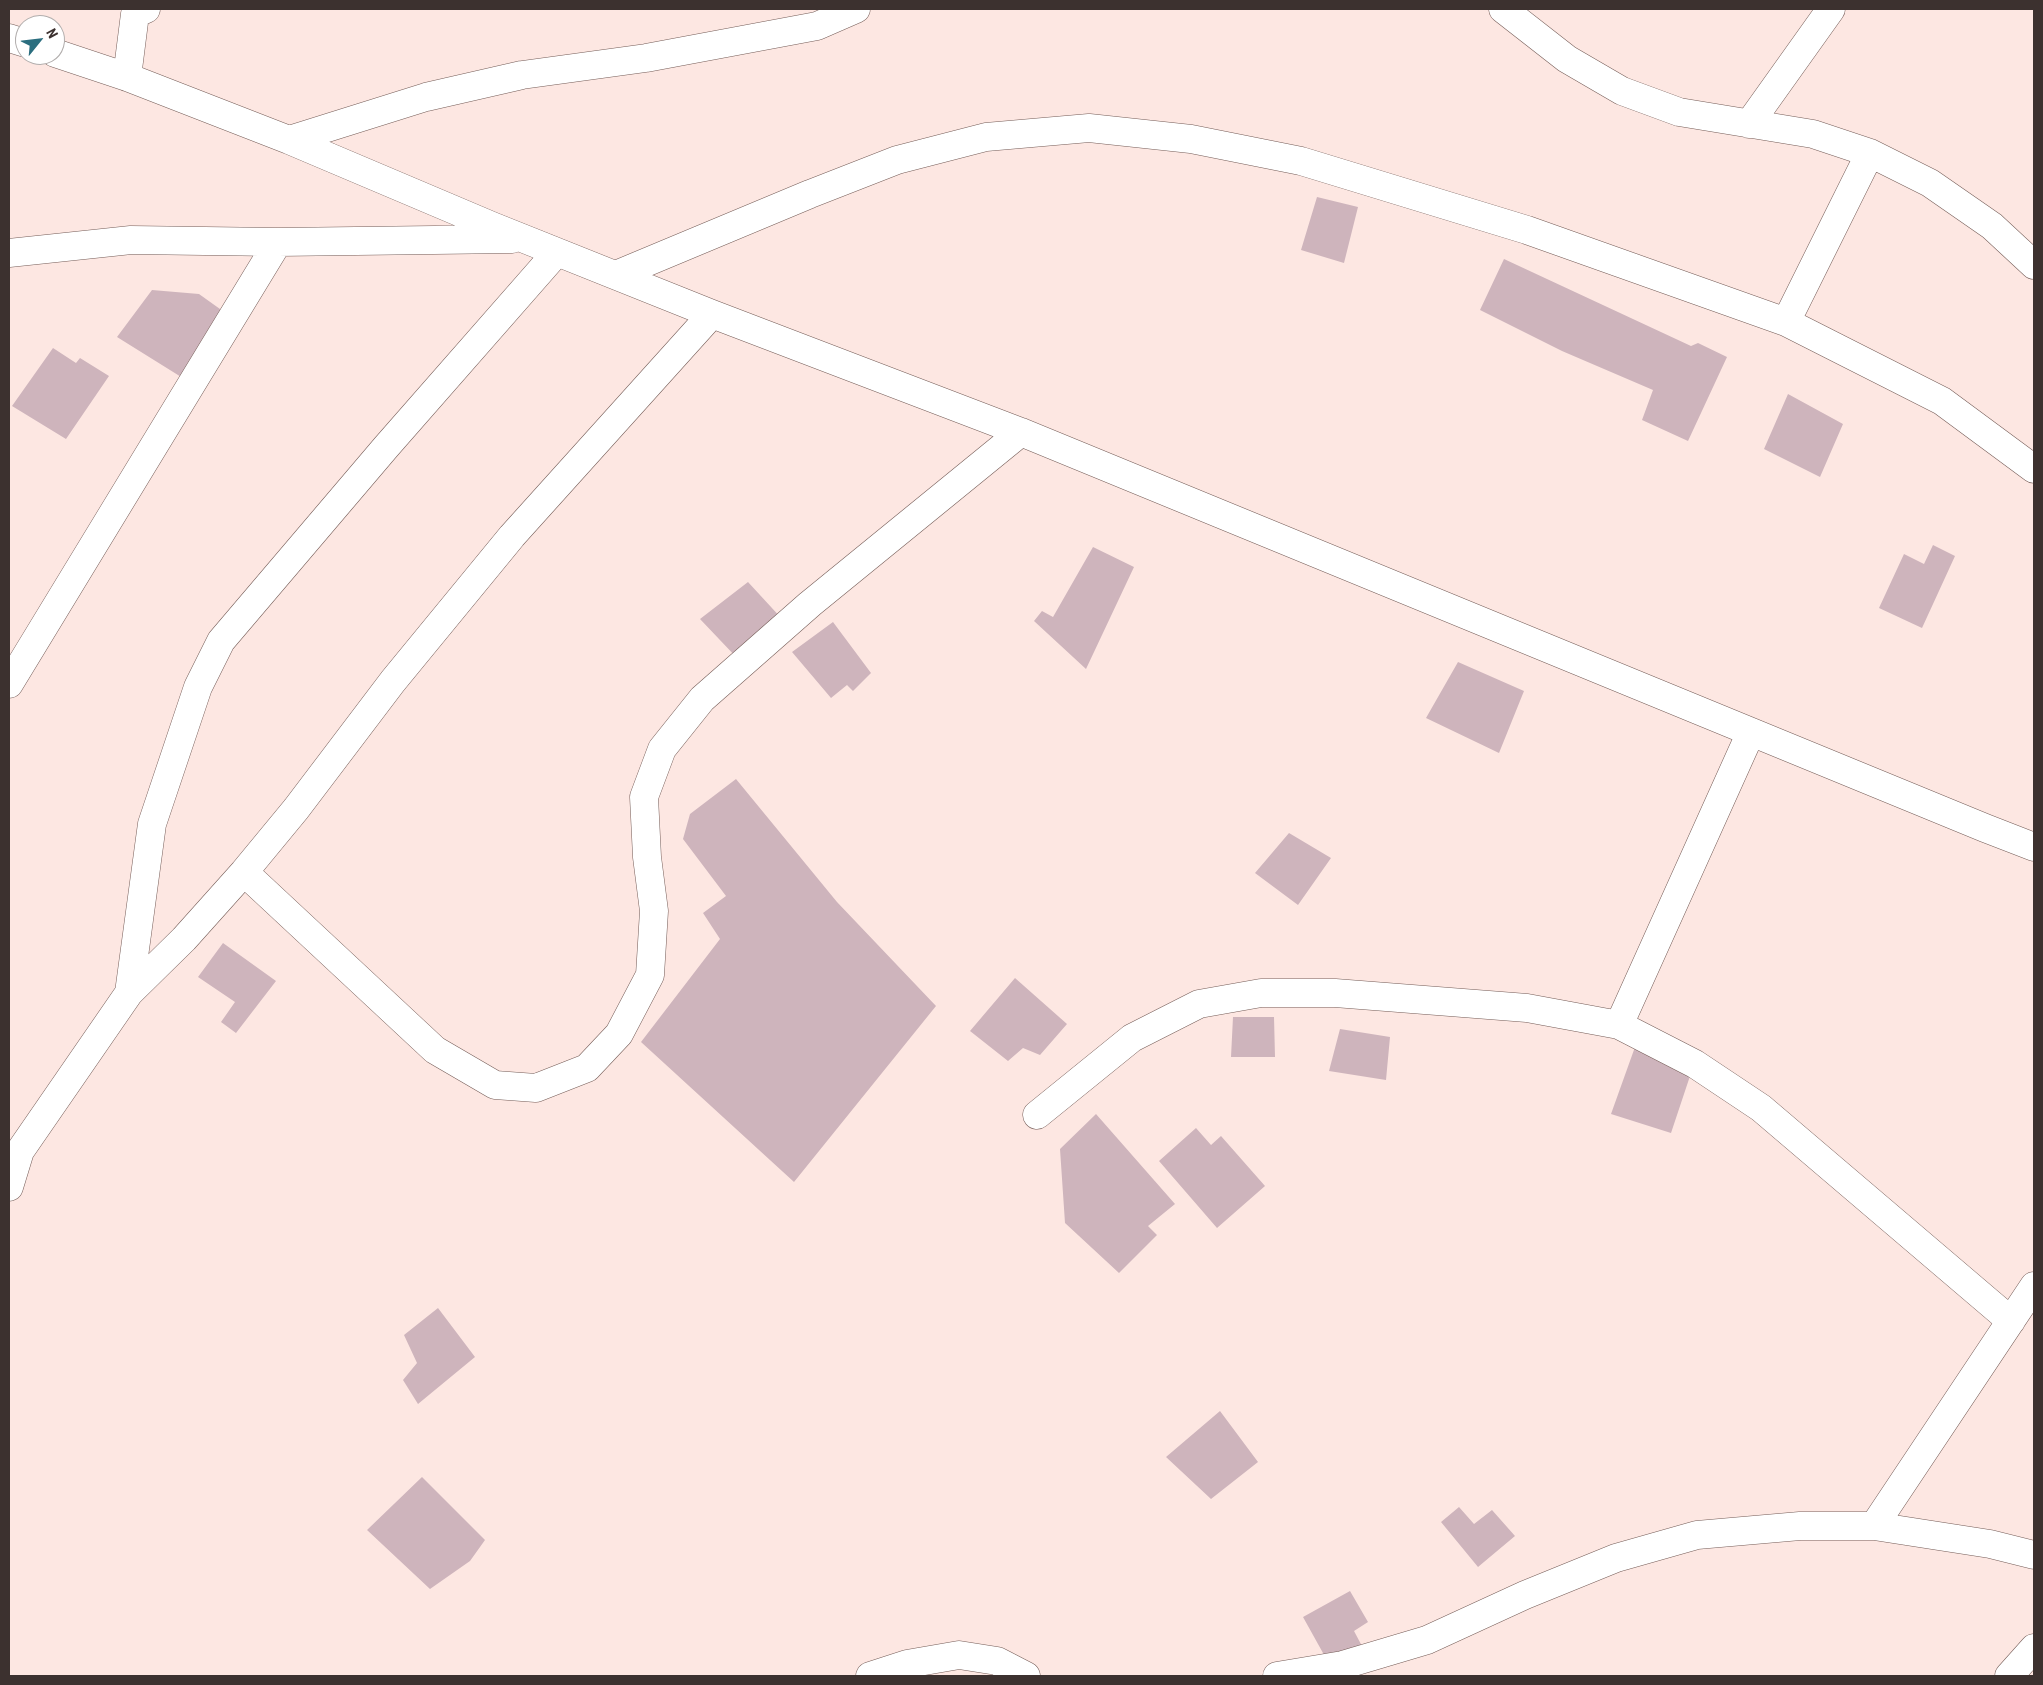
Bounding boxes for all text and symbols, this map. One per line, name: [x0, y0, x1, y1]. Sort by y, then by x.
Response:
north arrow: [15, 15, 65, 65]
text: N: [43, 26, 61, 41]

